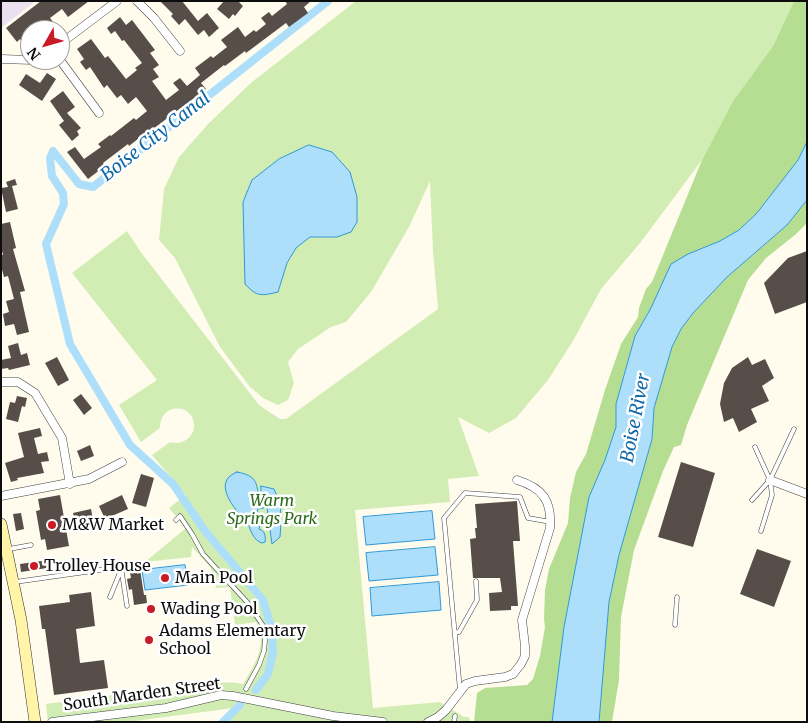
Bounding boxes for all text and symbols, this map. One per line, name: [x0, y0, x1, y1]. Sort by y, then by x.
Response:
north arrow: [20, 20, 70, 70]
text: N: [23, 44, 44, 64]
water label: Boise City Canal: [97, 88, 215, 186]
water label: Boise River: [617, 372, 655, 464]
park label: Warm Springs Park: [227, 491, 317, 529]
place label: M&W Market: [62, 515, 164, 535]
marker: M&W Market: [46, 519, 58, 531]
place label: Trolley House: [44, 556, 151, 576]
marker: Trolley House: [28, 560, 40, 572]
place label: Main Pool: [175, 568, 253, 588]
marker: Main Pool: [159, 572, 171, 584]
place label: Wading Pool: [161, 599, 258, 619]
marker: Wading Pool: [145, 603, 157, 615]
place label: Adams Elementary School: [159, 621, 306, 659]
marker: Adams Elementary School: [143, 634, 155, 646]
street label: South Marden Street: [62, 674, 222, 716]

